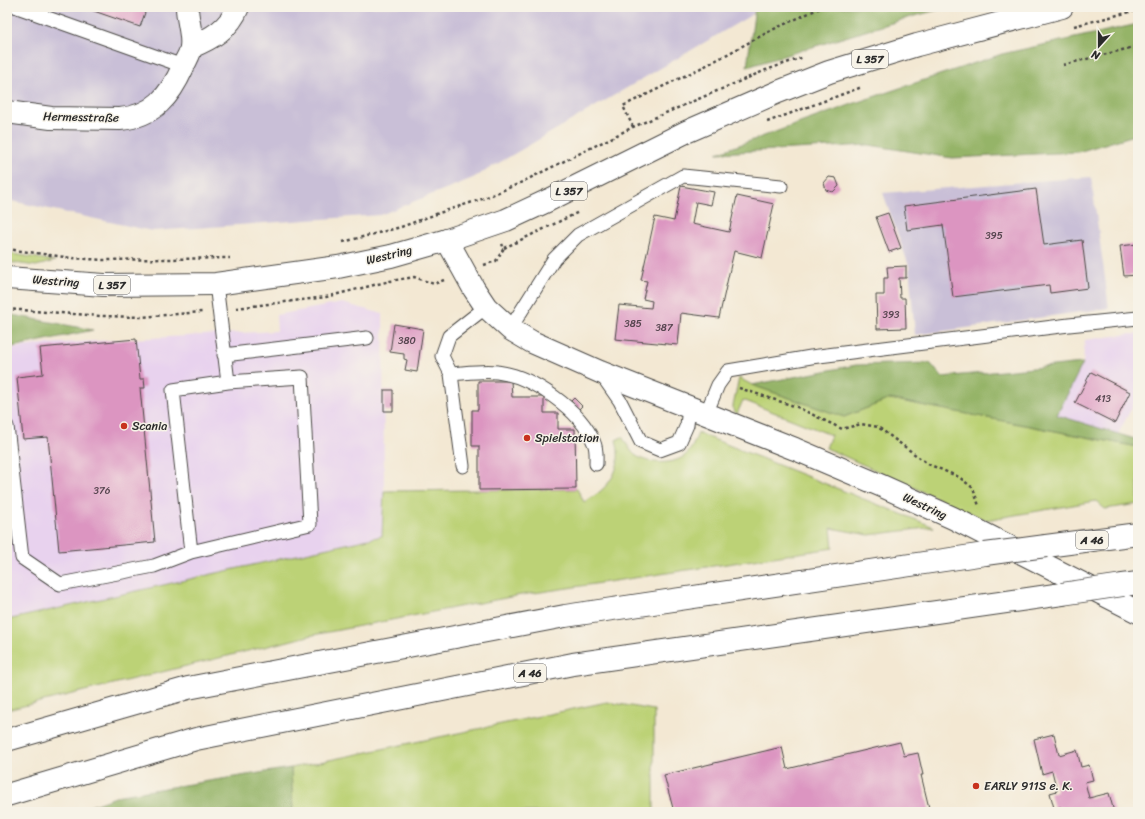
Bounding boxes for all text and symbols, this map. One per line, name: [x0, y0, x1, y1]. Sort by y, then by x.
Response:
north arrow: [1079, 26, 1119, 66]
text: N: [1088, 44, 1103, 65]
road number: L 357: [852, 50, 888, 68]
street label: Hermesstraße: [43, 105, 119, 129]
road number: L 357: [551, 182, 587, 200]
house number: 395: [985, 227, 1003, 245]
street label: Westring: [364, 239, 414, 271]
street label: Westring: [32, 268, 80, 294]
road number: L 357: [94, 276, 130, 294]
house number: 393: [882, 306, 900, 324]
house number: 385: [624, 315, 642, 333]
house number: 387: [655, 319, 674, 337]
house number: 380: [398, 332, 416, 350]
house number: 413: [1095, 390, 1112, 408]
place label: Scania: [132, 415, 167, 437]
marker: Scania: [119, 421, 129, 431]
place label: Spielstation: [535, 427, 600, 449]
marker: Spielstation: [522, 433, 532, 443]
house number: 376: [94, 482, 111, 500]
street label: Westring: [899, 486, 951, 526]
road number: A 46: [1076, 531, 1108, 549]
road number: A 46: [514, 664, 546, 682]
place label: EARLY 911S e. K.: [984, 775, 1073, 797]
marker: EARLY 911S e. K.: [971, 781, 981, 791]

